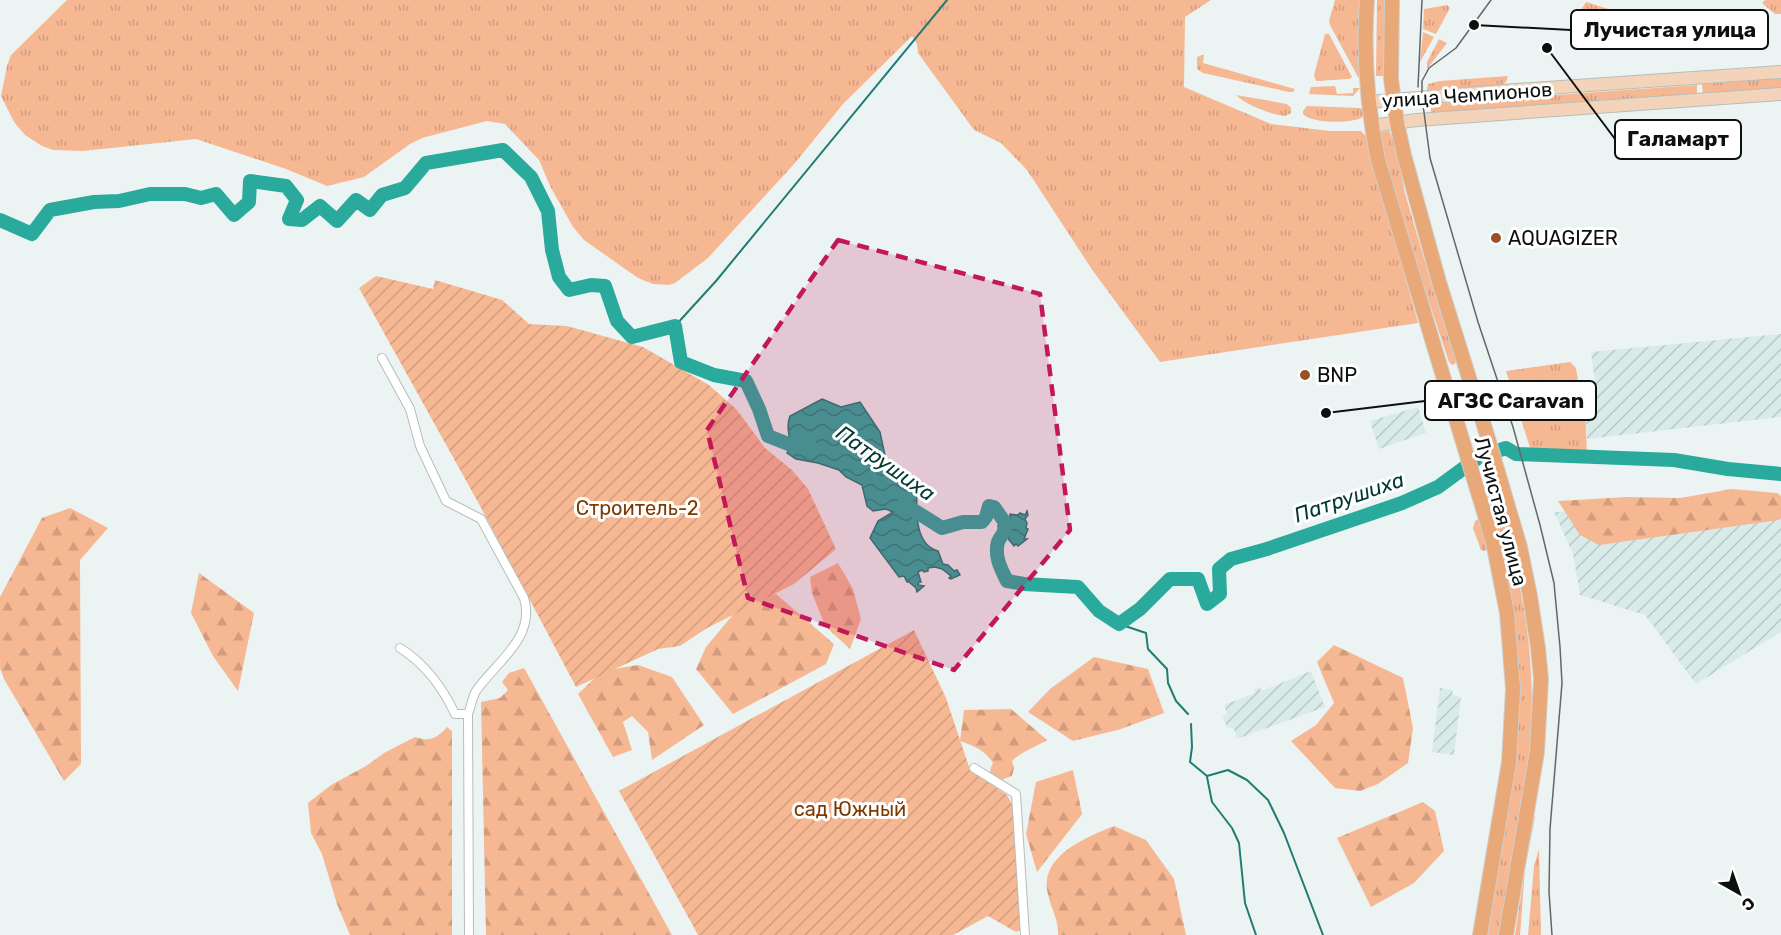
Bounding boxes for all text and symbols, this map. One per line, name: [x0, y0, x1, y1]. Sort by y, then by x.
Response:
callout: Лучистая улица: [1571, 10, 1768, 49]
text: Лучистая улица: [1584, 17, 1756, 42]
street label: улица Чемпионов: [1381, 77, 1553, 113]
callout: Галамарт: [1615, 120, 1741, 159]
text: Галамарт: [1627, 126, 1730, 151]
place label: AQUAGIZER: [1508, 226, 1618, 250]
marker: AQUAGIZER: [1489, 231, 1503, 245]
place label: BNP: [1317, 363, 1357, 387]
marker: BNP: [1298, 368, 1312, 382]
callout: АГЗС Caravan: [1425, 381, 1596, 420]
text: АГЗС Caravan: [1438, 388, 1584, 413]
water label: Патрушиха: [832, 420, 940, 506]
street label: Лучистая улица: [1469, 434, 1533, 588]
water label: Патрушиха: [1291, 467, 1407, 527]
park label: Строитель-2: [576, 496, 698, 520]
park label: сад Южный: [794, 797, 906, 821]
north arrow: [1709, 863, 1769, 923]
text: С: [1738, 893, 1759, 915]

